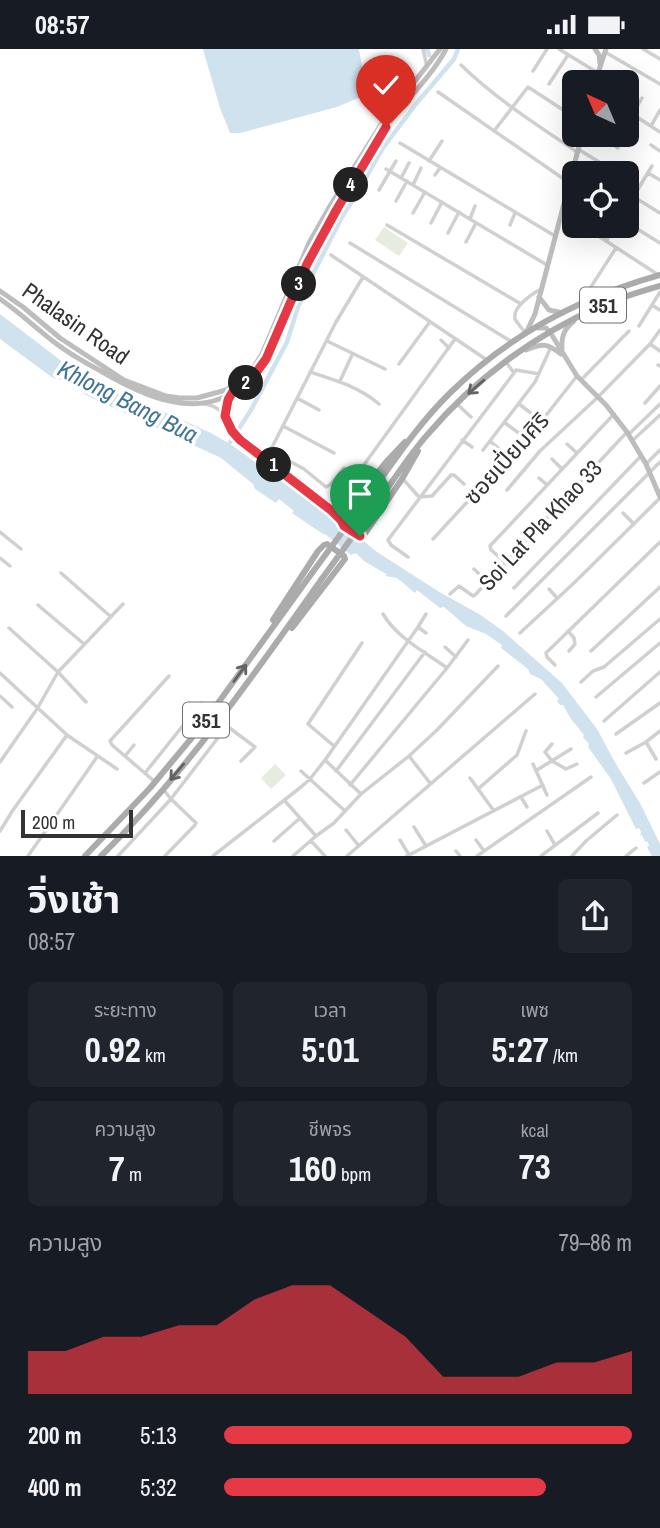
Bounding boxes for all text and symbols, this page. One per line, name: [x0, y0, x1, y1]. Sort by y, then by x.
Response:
text: 08:57: [35, 7, 90, 42]
pin: [356, 55, 416, 127]
icon: check: [367, 66, 405, 104]
north arrow: [562, 70, 639, 147]
map controls: [562, 70, 639, 238]
button: locate: [562, 161, 639, 238]
pin: 4: [334, 167, 368, 203]
text: 4: [346, 171, 355, 197]
pin: 3: [282, 267, 316, 301]
text: 3: [294, 270, 303, 296]
street label: Phalasin Road: [16, 275, 136, 371]
road number: 351: [580, 287, 626, 323]
water label: Khlong Bang Bua: [52, 352, 204, 450]
pin: 2: [229, 365, 264, 401]
text: 2: [241, 369, 250, 395]
one-way arrow: [467, 379, 485, 395]
street label: ซอยเปี่ยมศิริ: [456, 405, 556, 511]
pin: 1: [256, 447, 292, 483]
text: 1: [269, 451, 278, 477]
street label: Soi Lat Pla Khao 33: [471, 453, 609, 597]
pin: [330, 464, 390, 536]
icon: arrive: [341, 475, 379, 513]
one-way arrow: [232, 664, 247, 683]
road number: 351: [183, 703, 229, 737]
one-way arrow: [169, 763, 185, 781]
scale bar: [21, 807, 133, 839]
text: 200 m: [32, 809, 75, 835]
text: วิ่งเช้า: [28, 874, 120, 925]
button: share: [558, 879, 632, 953]
text: 08:57: [28, 926, 75, 957]
text: ระยะทาง: [94, 997, 157, 1023]
text: เวลา: [313, 997, 347, 1023]
text: เพซ: [520, 997, 549, 1023]
text: 0.92: [85, 1026, 141, 1073]
text: 5:01: [301, 1026, 359, 1073]
text: 5:27: [491, 1026, 549, 1073]
text: km: [141, 1042, 166, 1068]
text: /km: [549, 1042, 578, 1068]
text: ความสูง: [95, 1116, 156, 1142]
text: ชีพจร: [308, 1116, 352, 1142]
text: kcal: [521, 1117, 549, 1143]
text: 73: [519, 1143, 551, 1190]
text: 7: [109, 1145, 125, 1192]
text: 160: [289, 1145, 337, 1192]
text: m: [125, 1161, 142, 1187]
text: bpm: [337, 1161, 371, 1187]
text: ความสูง: [28, 1227, 102, 1258]
text: 79–86 m: [559, 1227, 632, 1258]
text: 200 m: [28, 1420, 81, 1451]
text: 5:13: [140, 1420, 177, 1451]
text: 400 m: [28, 1472, 81, 1503]
text: 5:32: [140, 1472, 177, 1503]

